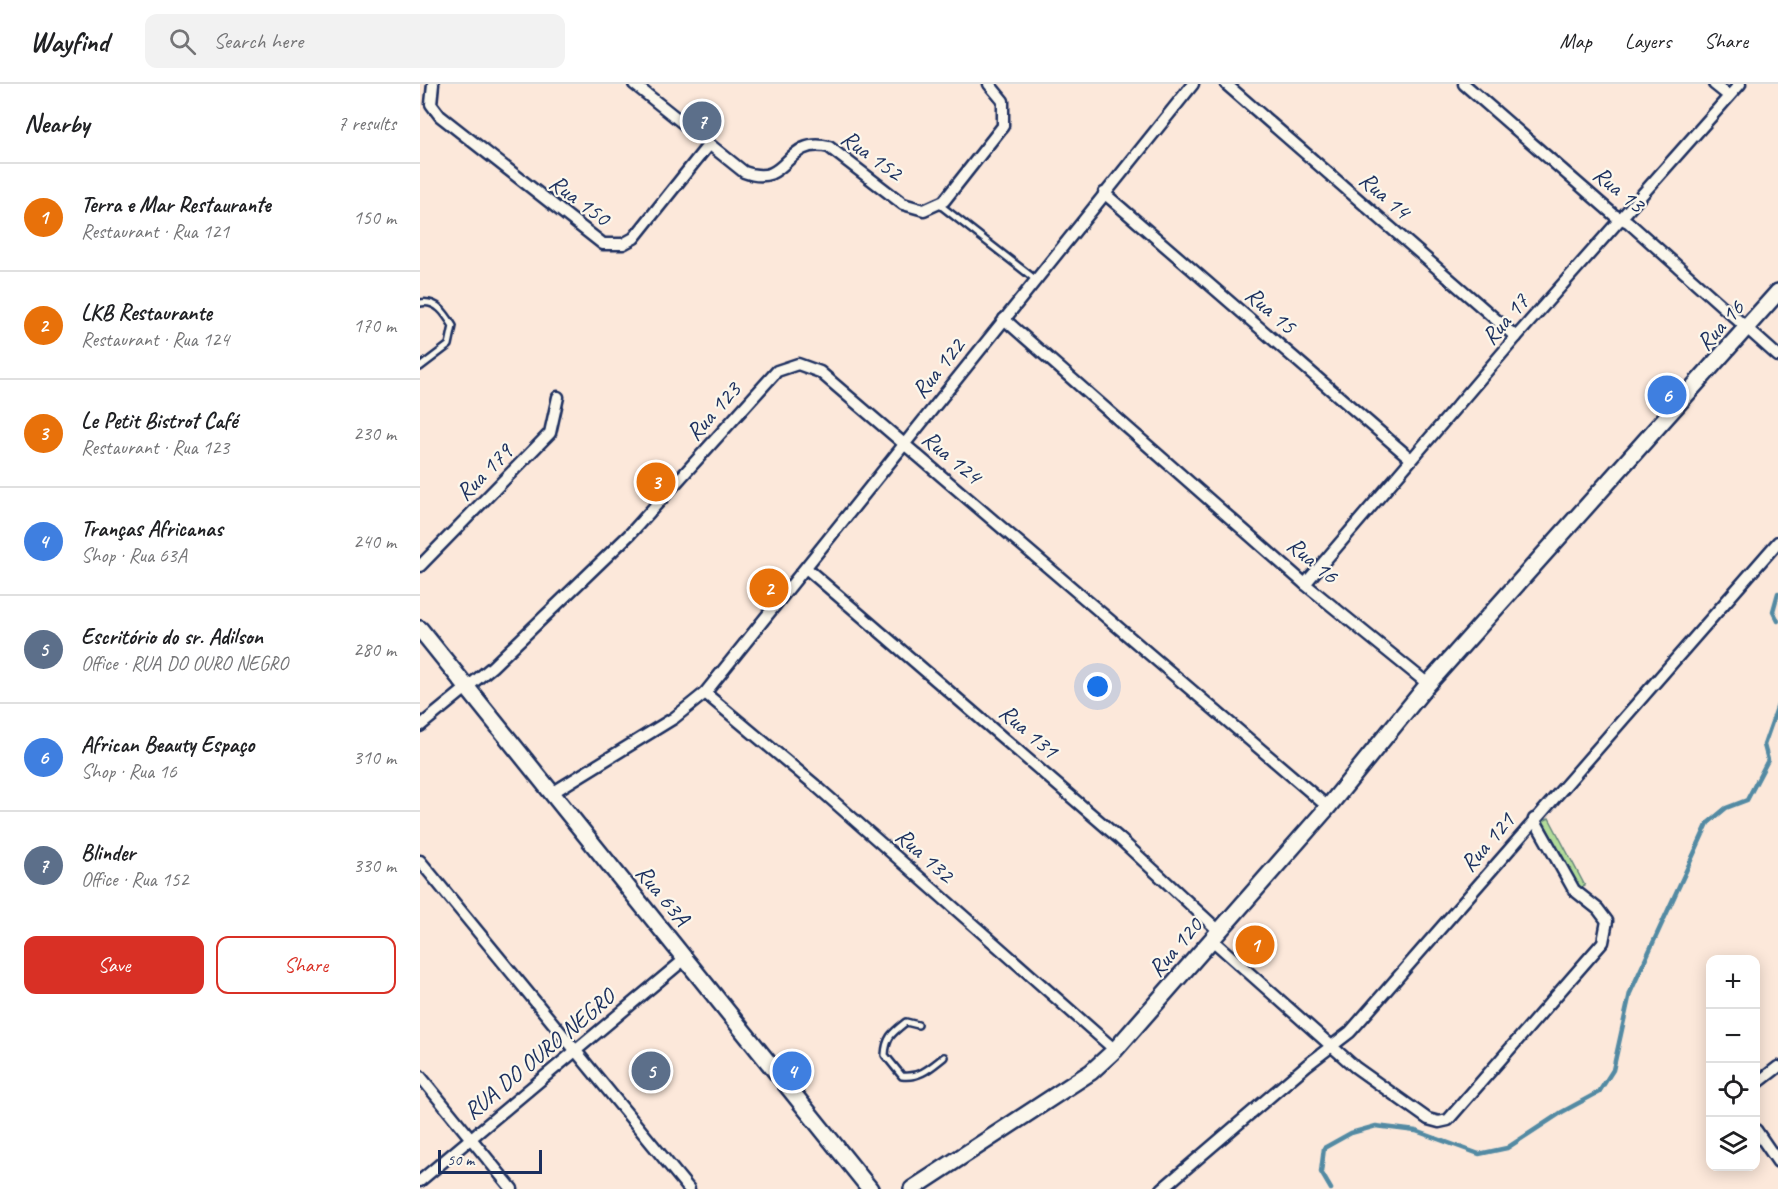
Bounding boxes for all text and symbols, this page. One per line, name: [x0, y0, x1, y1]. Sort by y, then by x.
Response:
search box: [145, 14, 565, 68]
text: Wayfind: [30, 24, 109, 59]
icon: search: [166, 25, 199, 58]
text: Search here: [214, 27, 303, 55]
text: Map: [1559, 28, 1592, 54]
text: Layers: [1625, 28, 1671, 54]
text: Share: [1704, 28, 1748, 54]
pin: 7: [682, 99, 722, 144]
text: Nearby: [24, 107, 89, 140]
text: 7 results: [337, 111, 396, 136]
street label: Rua 152: [835, 123, 910, 189]
street label: Rua 13: [1587, 159, 1653, 220]
street label: Rua 14: [1353, 165, 1418, 227]
street label: Rua 150: [543, 167, 618, 234]
text: Terra e Mar Restaurante: [81, 191, 271, 219]
text: 1: [39, 205, 48, 230]
text: 150 m: [353, 205, 396, 230]
text: Restaurant · Rua 121: [81, 219, 229, 244]
street label: Rua 15: [1239, 280, 1304, 341]
street label: Rua 17: [1475, 286, 1536, 351]
street label: Rua 16: [1689, 292, 1751, 357]
text: LKB Restaurante: [81, 299, 212, 327]
text: 2: [39, 313, 48, 338]
text: 170 m: [353, 313, 396, 338]
text: Restaurant · Rua 124: [81, 327, 229, 352]
street label: Rua 122: [905, 330, 973, 404]
pin: 6: [1648, 372, 1686, 418]
street label: Rua 123: [679, 374, 749, 447]
text: Le Petit Bistrot Café: [81, 407, 237, 435]
text: 3: [39, 421, 48, 446]
text: 230 m: [353, 421, 396, 446]
street label: Rua 124: [916, 423, 990, 492]
text: Restaurant · Rua 123: [81, 435, 229, 460]
street label: Rua 179: [449, 435, 521, 507]
pin: 3: [636, 460, 676, 504]
text: Tranças Africanas: [81, 515, 223, 543]
text: 4: [39, 529, 48, 554]
text: 240 m: [353, 529, 396, 554]
street label: Rua 16: [1281, 530, 1346, 591]
text: Shop · Rua 63A: [81, 543, 187, 568]
pin: 2: [750, 566, 788, 610]
text: Escritório do sr. Adilson: [81, 623, 263, 651]
text: 5: [39, 637, 48, 662]
text: 280 m: [353, 637, 396, 662]
text: Office · RUA DO OURO NEGRO: [81, 651, 288, 676]
your location: [1083, 672, 1112, 701]
street label: Rua 131: [993, 697, 1066, 766]
text: African Beauty Espaço: [81, 731, 254, 759]
text: 6: [39, 745, 48, 770]
text: 310 m: [353, 745, 396, 770]
text: Shop · Rua 16: [81, 759, 177, 784]
street label: Rua 121: [1453, 805, 1522, 878]
street label: Rua 132: [889, 821, 962, 891]
text: Blinder: [81, 839, 135, 867]
text: 7: [39, 853, 48, 878]
text: 330 m: [353, 853, 396, 878]
street label: Rua 63A: [629, 858, 697, 932]
text: Office · Rua 152: [81, 867, 188, 892]
street label: Rua 120: [1141, 910, 1210, 983]
pin: 1: [1236, 922, 1274, 968]
button: Save: [24, 936, 204, 994]
button: Share: [216, 936, 396, 994]
map controls: [1706, 955, 1760, 1171]
button: +: [1706, 955, 1760, 1009]
street label: RUA DO OURO NEGRO: [457, 981, 622, 1126]
button: −: [1706, 1009, 1760, 1063]
pin: 5: [632, 1048, 670, 1094]
pin: 4: [772, 1048, 812, 1094]
button: locate: [1706, 1063, 1760, 1117]
button: layers: [1706, 1117, 1760, 1171]
scale bar: [438, 1147, 542, 1174]
text: 50 m: [447, 1150, 474, 1170]

